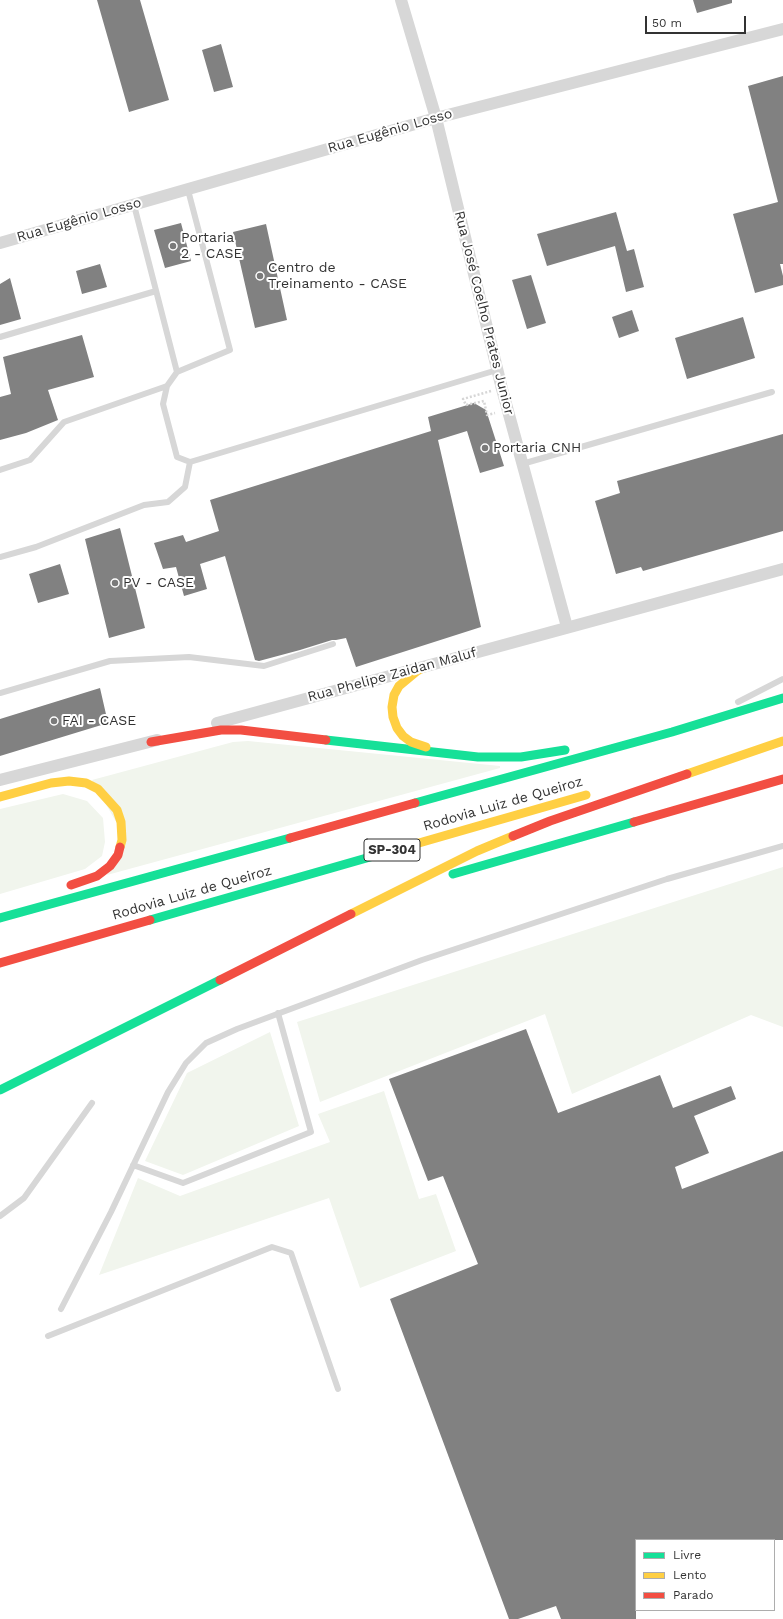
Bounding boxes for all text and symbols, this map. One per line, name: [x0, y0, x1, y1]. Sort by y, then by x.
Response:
scale bar: [647, 8, 748, 34]
text: 50 m: [652, 16, 682, 30]
street label: Rua Eugênio Losso: [326, 105, 454, 157]
street label: Rua Eugênio Losso: [15, 194, 143, 246]
street label: Rua José Coelho Prates Junior: [450, 209, 518, 417]
place label: Portaria 2 - CASE: [181, 230, 242, 262]
marker: Portaria 2 - CASE: [168, 241, 178, 251]
place label: Centro de Treinamento - CASE: [268, 260, 407, 292]
marker: Centro de Treinamento - CASE: [255, 271, 265, 281]
place label: Portaria CNH: [493, 440, 581, 456]
marker: Portaria CNH: [480, 443, 490, 453]
place label: PV - CASE: [123, 575, 194, 591]
marker: PV - CASE: [110, 578, 120, 588]
street label: Rua Phelipe Zaidan Maluf: [306, 644, 478, 706]
place label: FAI - CASE: [62, 713, 136, 729]
marker: FAI - CASE: [49, 716, 59, 726]
street label: Rodovia Luiz de Queiroz: [421, 773, 585, 835]
road number: SP-304: [364, 839, 420, 861]
street label: Rodovia Luiz de Queiroz: [110, 862, 274, 924]
legend: [635, 1539, 775, 1611]
text: Livre: [673, 1548, 701, 1562]
text: Lento: [673, 1568, 707, 1582]
text: Parado: [673, 1588, 713, 1602]

